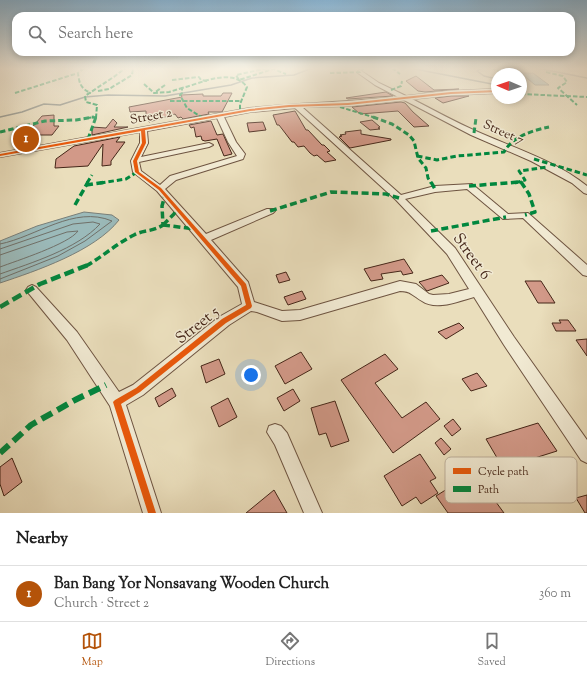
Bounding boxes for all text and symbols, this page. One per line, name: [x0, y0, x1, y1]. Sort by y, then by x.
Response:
search box: [12, 12, 575, 56]
icon: search: [26, 23, 48, 45]
text: Search here: [58, 24, 133, 45]
north arrow: [491, 68, 527, 104]
street label: Street 2: [129, 104, 173, 130]
street label: Street 7: [480, 116, 527, 150]
pin: 1: [13, 124, 39, 154]
street label: Street 6: [446, 229, 496, 285]
street label: Street 5: [171, 301, 225, 351]
your location: [241, 365, 261, 385]
legend: [445, 457, 577, 503]
text: Cycle path: [478, 464, 529, 480]
text: Path: [478, 482, 500, 498]
text: Nearby: [16, 527, 68, 551]
text: Ban Bang Yor Nonsavang Wooden Church: [54, 574, 329, 595]
text: 1: [27, 585, 31, 603]
text: 360 m: [539, 585, 571, 603]
text: Church · Street 2: [54, 595, 149, 613]
tab: Map: [81, 630, 103, 670]
tab: Directions: [266, 630, 315, 670]
tab: Saved: [478, 630, 506, 670]

